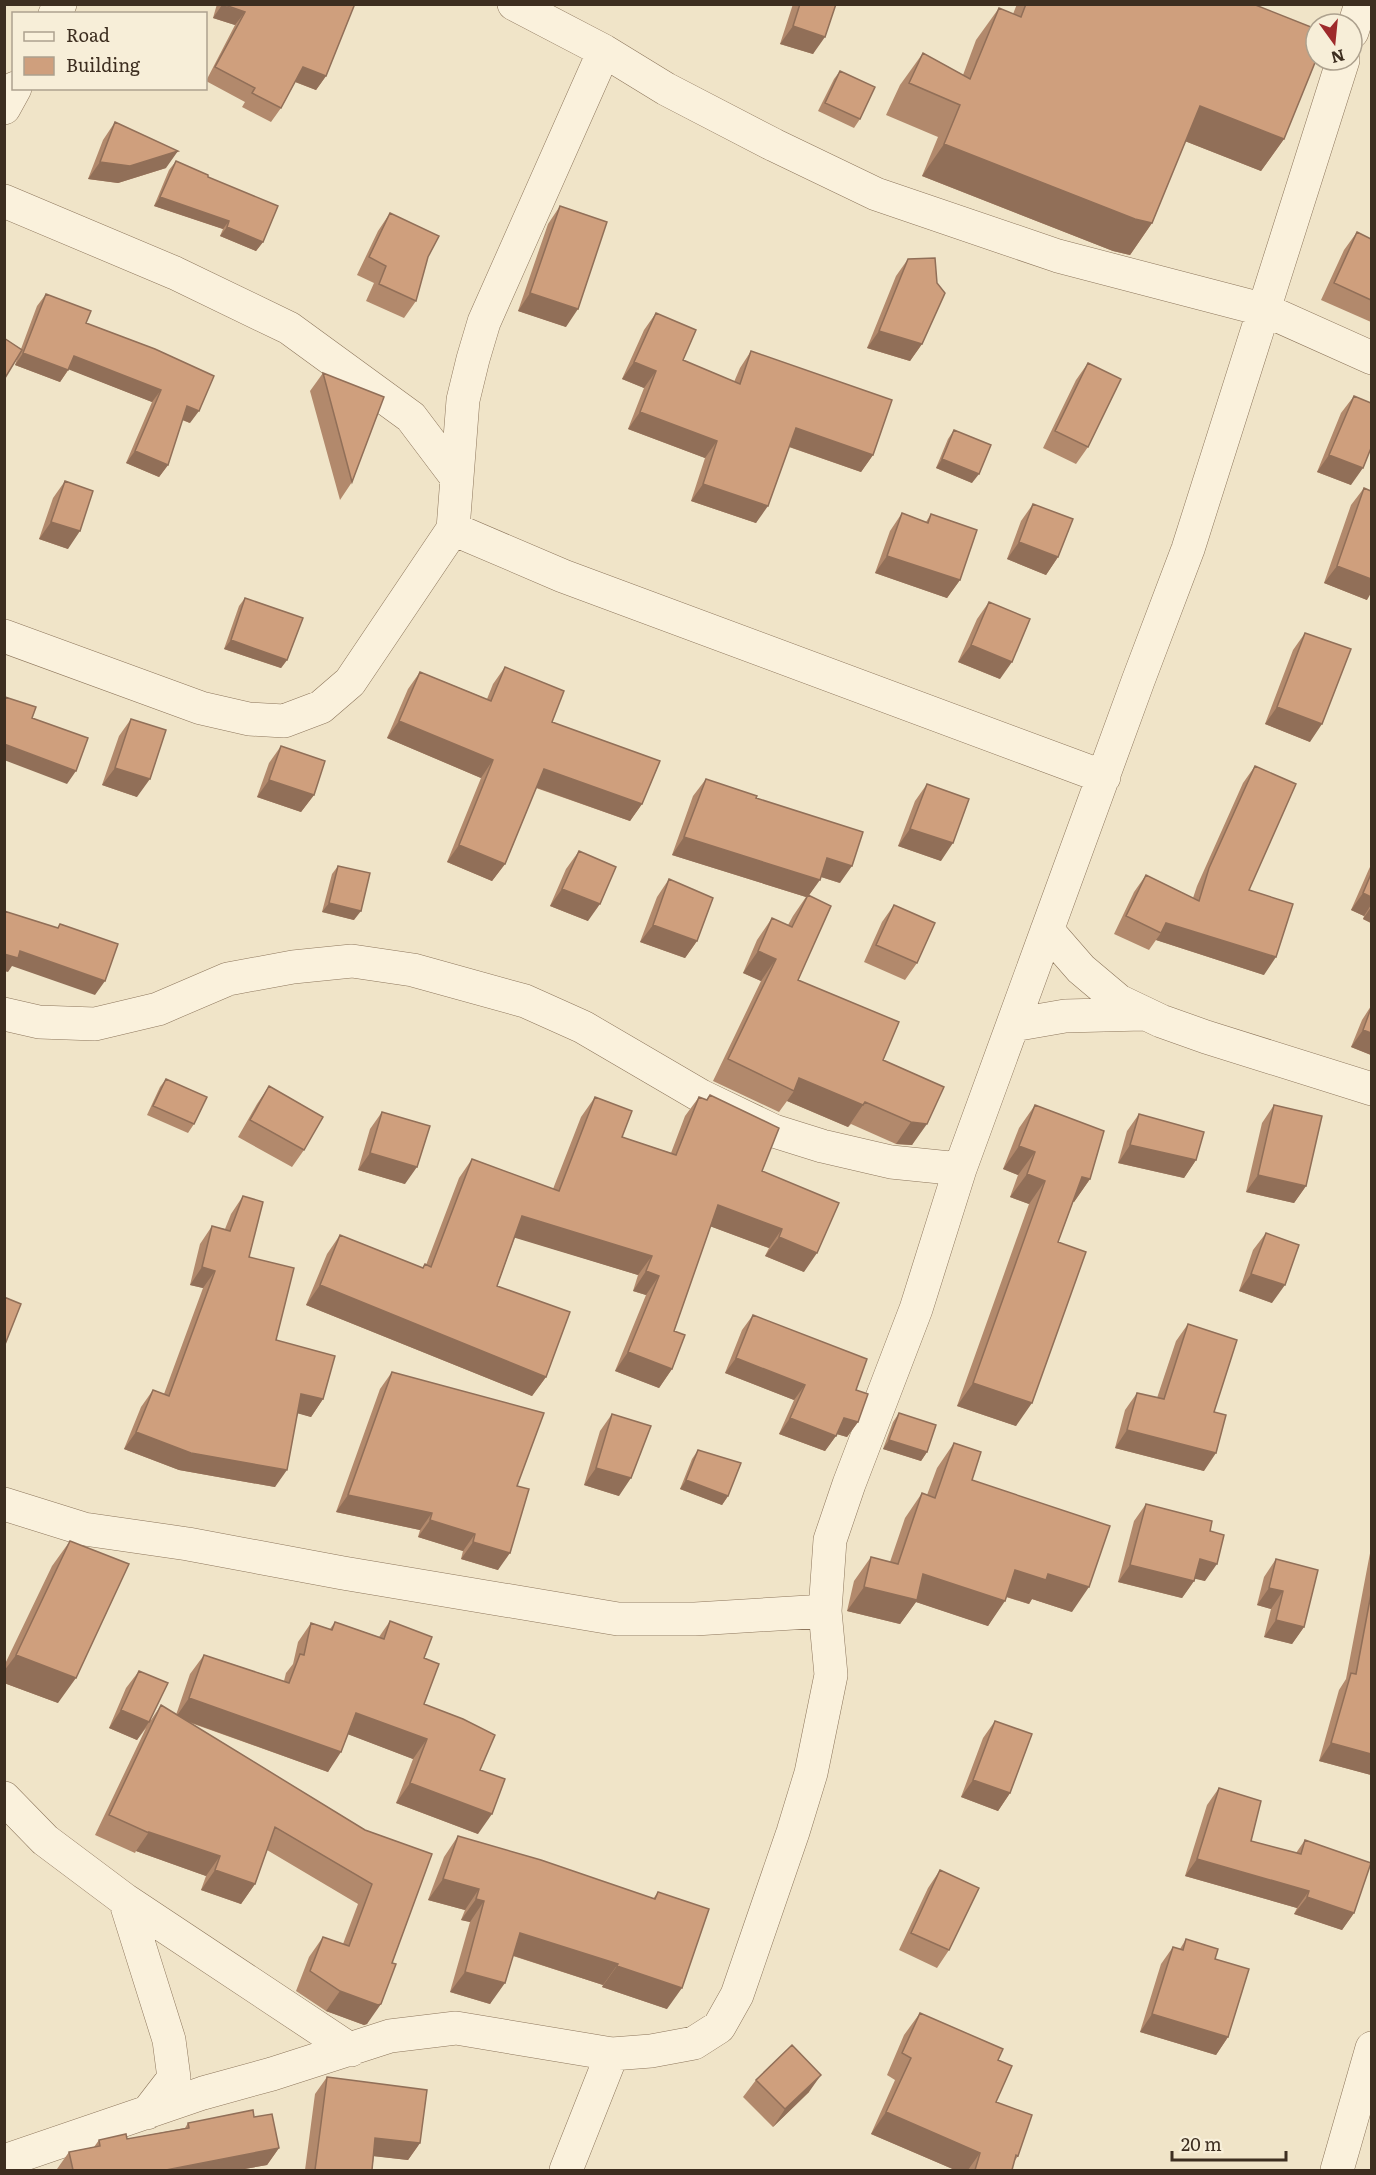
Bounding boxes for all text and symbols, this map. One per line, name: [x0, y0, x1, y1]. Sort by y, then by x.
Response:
legend: [12, 12, 207, 90]
north arrow: [1304, 12, 1364, 72]
text: Road: [66, 21, 110, 48]
text: N: [1329, 44, 1348, 71]
text: Building: [66, 51, 141, 78]
scale bar: [1172, 2124, 1286, 2162]
text: 20 m: [1181, 2130, 1222, 2157]

